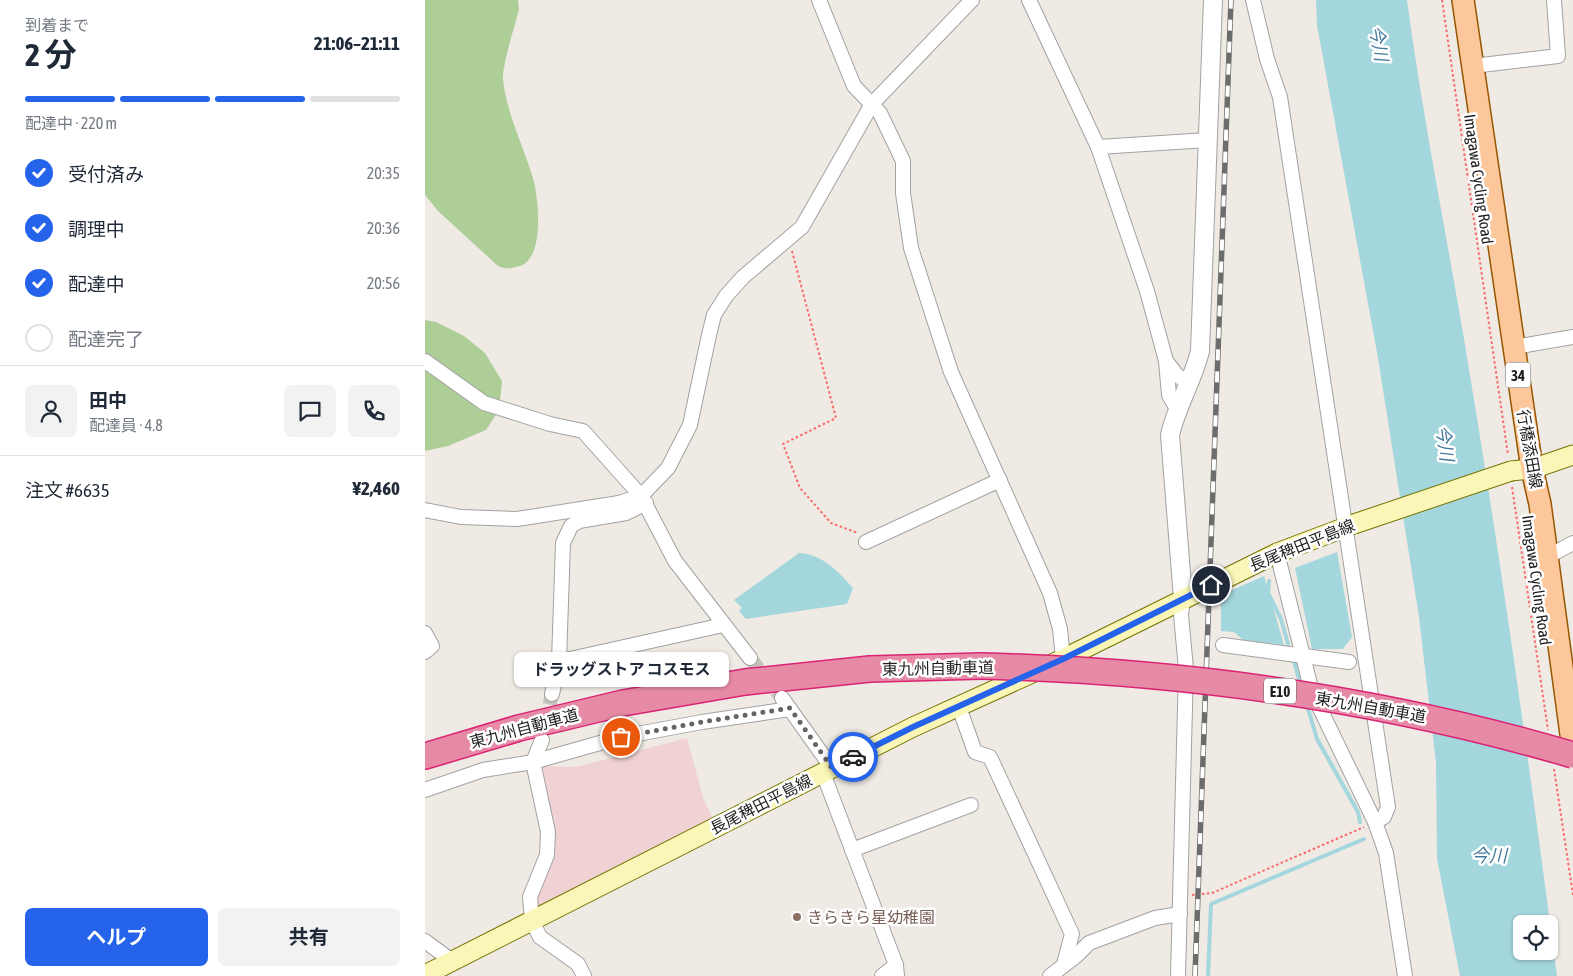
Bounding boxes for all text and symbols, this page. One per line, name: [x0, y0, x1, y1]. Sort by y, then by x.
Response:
text: 到着まで: [25, 16, 89, 34]
water label: 今川: [1366, 23, 1393, 65]
text: 21:06–21:11: [314, 32, 400, 54]
text: 2 分: [25, 36, 76, 73]
street label: Imagawa Cycling Road: [1460, 113, 1497, 245]
text: 配達中 · 220 m: [25, 114, 117, 132]
icon: check: [25, 159, 53, 187]
text: 受付済み: [68, 163, 144, 185]
text: 20:35: [367, 164, 400, 182]
icon: check: [25, 214, 53, 242]
text: 調理中: [68, 218, 125, 240]
text: 20:36: [367, 219, 400, 237]
icon: check: [25, 269, 53, 297]
text: 配達中: [68, 273, 125, 295]
text: 20:56: [367, 274, 400, 292]
text: 配達完了: [68, 328, 144, 350]
road number: 34: [1505, 362, 1531, 388]
button: person: [25, 385, 77, 437]
button: chat: [284, 385, 336, 437]
button: phone: [348, 385, 400, 437]
text: 田中: [89, 389, 127, 411]
street label: 行橋添田線: [1514, 408, 1546, 490]
text: 配達員 · 4.8: [89, 416, 163, 434]
water label: 今川: [1432, 424, 1458, 464]
text: ¥2,460: [352, 477, 400, 499]
text: 注文 #6635: [25, 479, 110, 501]
street label: Imagawa Cycling Road: [1518, 514, 1555, 646]
street label: 長尾稗田平島線: [1247, 516, 1357, 574]
pin: [1190, 564, 1232, 606]
icon: home: [1197, 571, 1225, 599]
callout: ドラッグストア コスモス: [514, 652, 729, 687]
street label: 東九州自動車道: [882, 658, 994, 678]
text: ドラッグストア コスモス: [532, 660, 711, 678]
road number: E10: [1264, 678, 1296, 704]
street label: 東九州自動車道: [1314, 688, 1428, 726]
street label: 東九州自動車道: [468, 705, 580, 751]
pin: [600, 716, 642, 758]
icon: bag: [607, 723, 635, 751]
courier: [828, 732, 878, 782]
icon: car: [839, 743, 867, 771]
street label: 長尾稗田平島線: [707, 771, 815, 837]
water label: 今川: [1471, 845, 1509, 866]
button: ヘルプ: [25, 908, 208, 966]
button: 共有: [218, 908, 400, 966]
place label: きらきら星幼稚園: [807, 908, 935, 926]
marker: きらきら星幼稚園: [791, 911, 803, 923]
map controls: [1513, 915, 1558, 960]
button: locate: [1513, 915, 1558, 960]

